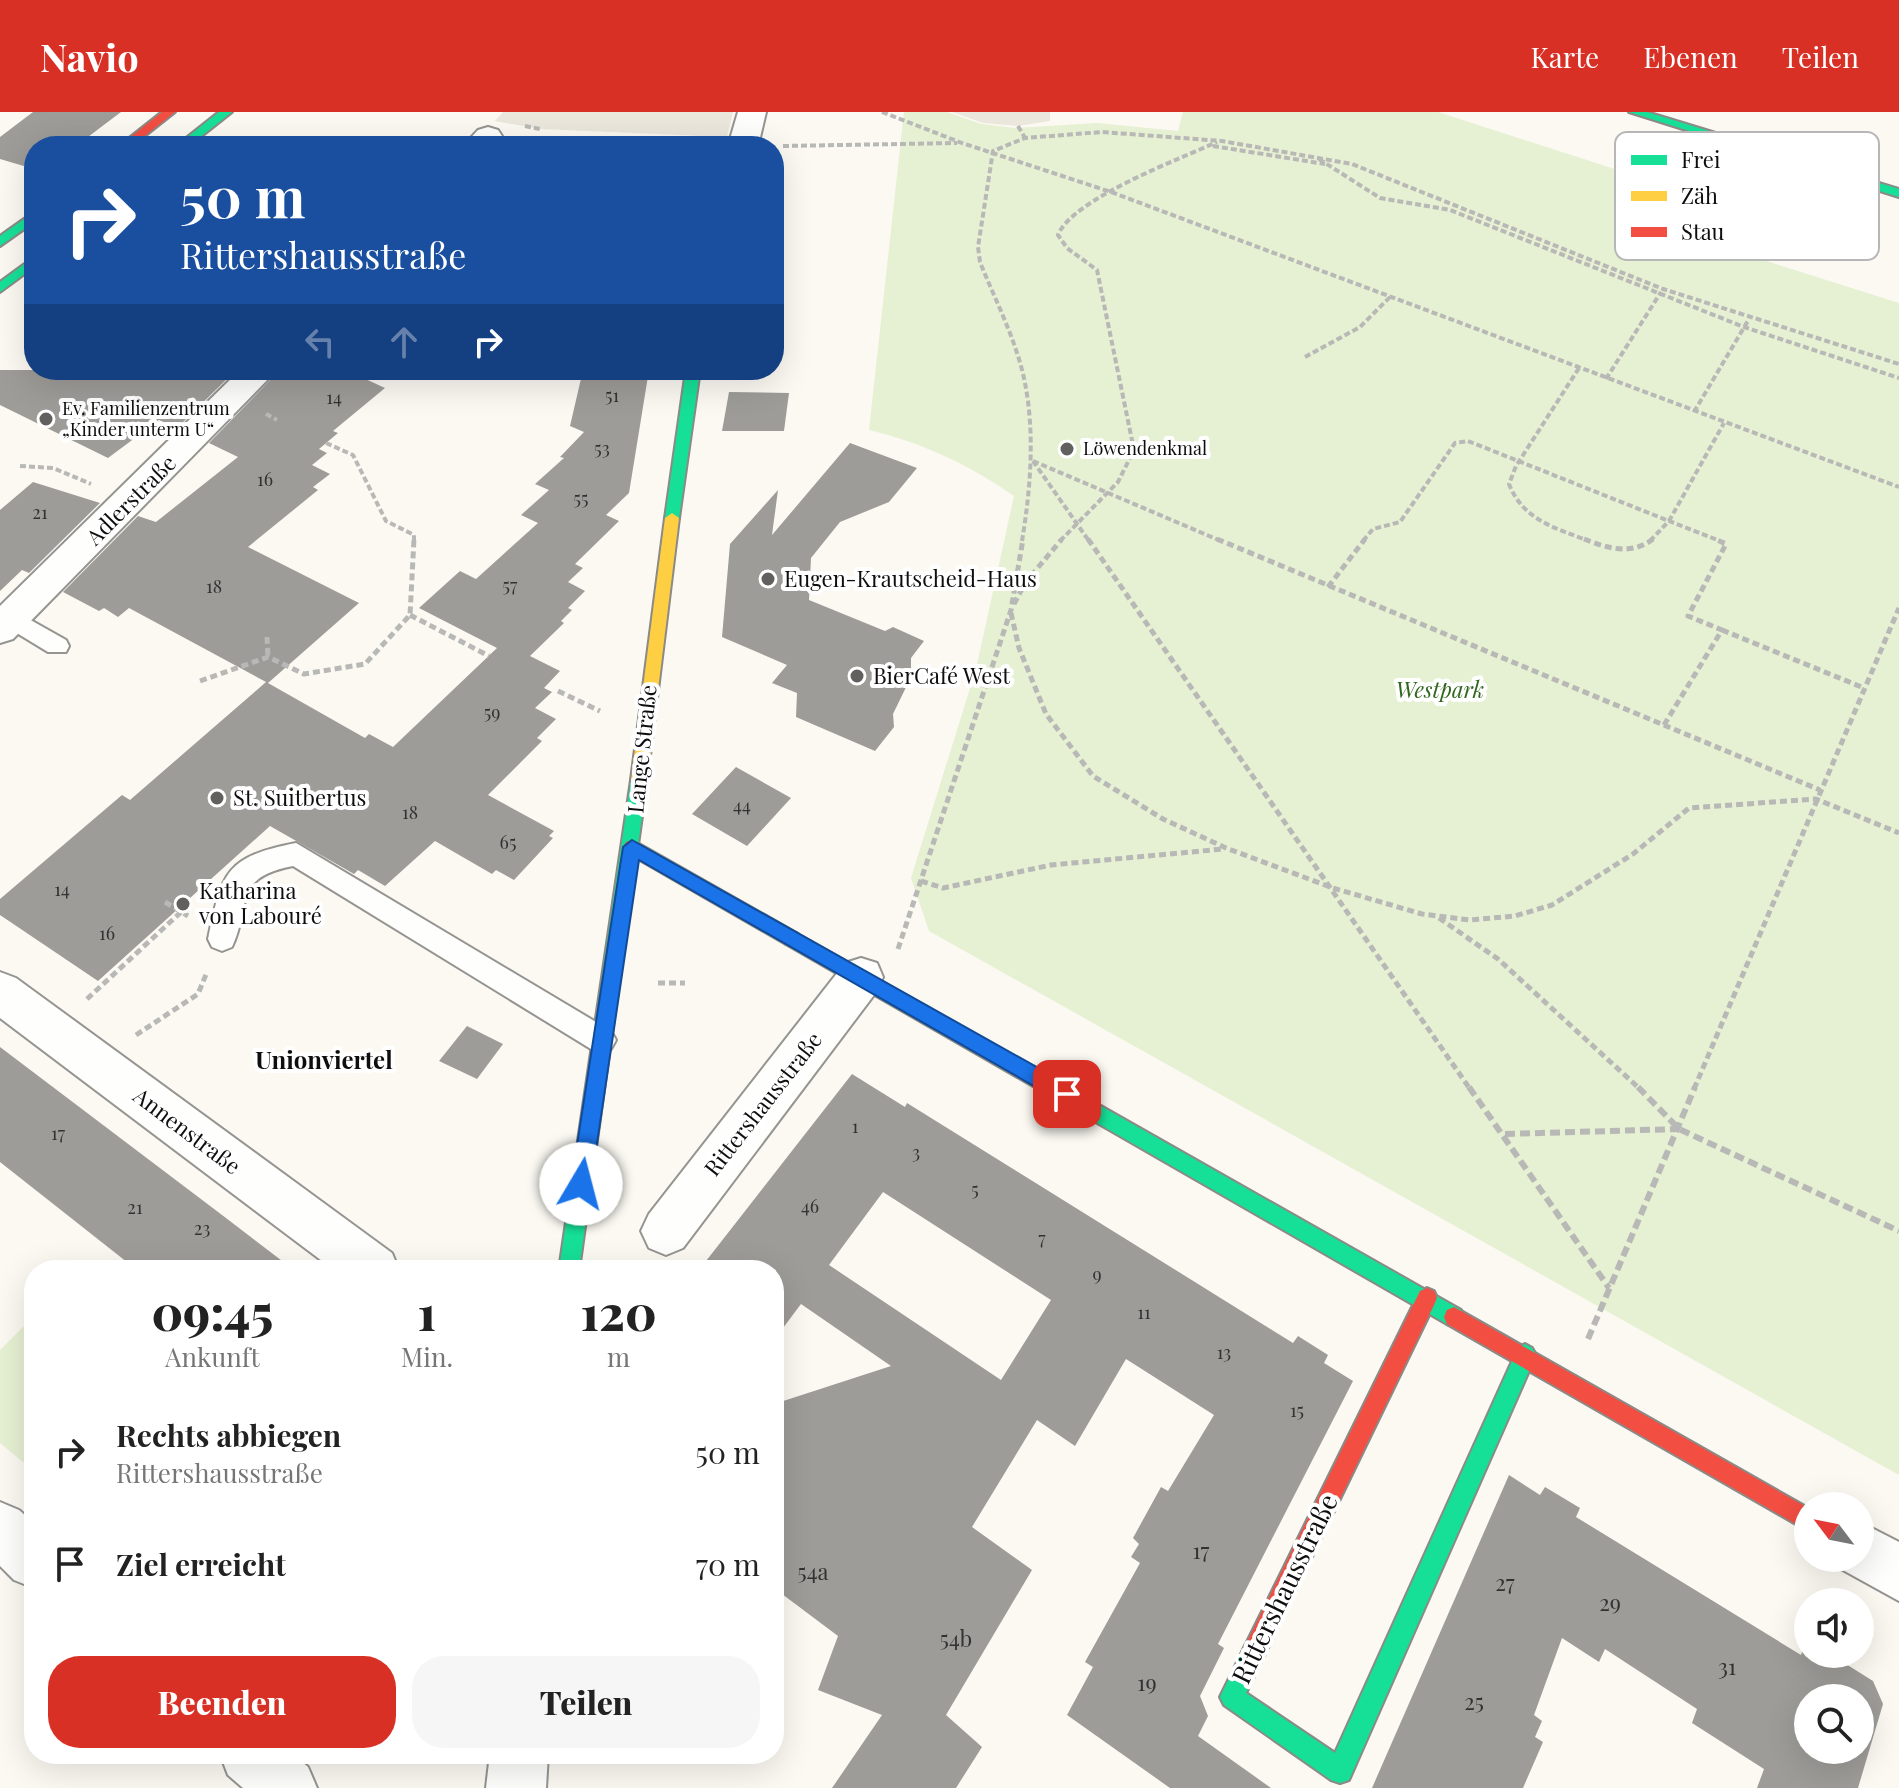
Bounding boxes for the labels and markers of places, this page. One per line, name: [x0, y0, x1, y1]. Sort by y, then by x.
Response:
place label: Ev. Familienzentrum „Kinder unterm U“: [62, 396, 230, 441]
marker: Ev. Familienzentrum „Kinder unterm U“: [37, 410, 55, 428]
place label: Löwendenkmal: [1083, 436, 1207, 460]
marker: Löwendenkmal: [1058, 440, 1076, 458]
place label: Eugen-Krautscheid-Haus: [784, 563, 1037, 593]
marker: Eugen-Krautscheid-Haus: [759, 570, 777, 588]
place label: BierCafé West: [873, 660, 1011, 690]
marker: BierCafé West: [848, 667, 866, 685]
place label: St. Suitbertus: [233, 782, 366, 812]
marker: St. Suitbertus: [208, 789, 226, 807]
place label: Katharina von Labouré: [198, 875, 322, 930]
marker: Katharina von Labouré: [174, 895, 192, 913]
pin: [1033, 1060, 1101, 1128]

